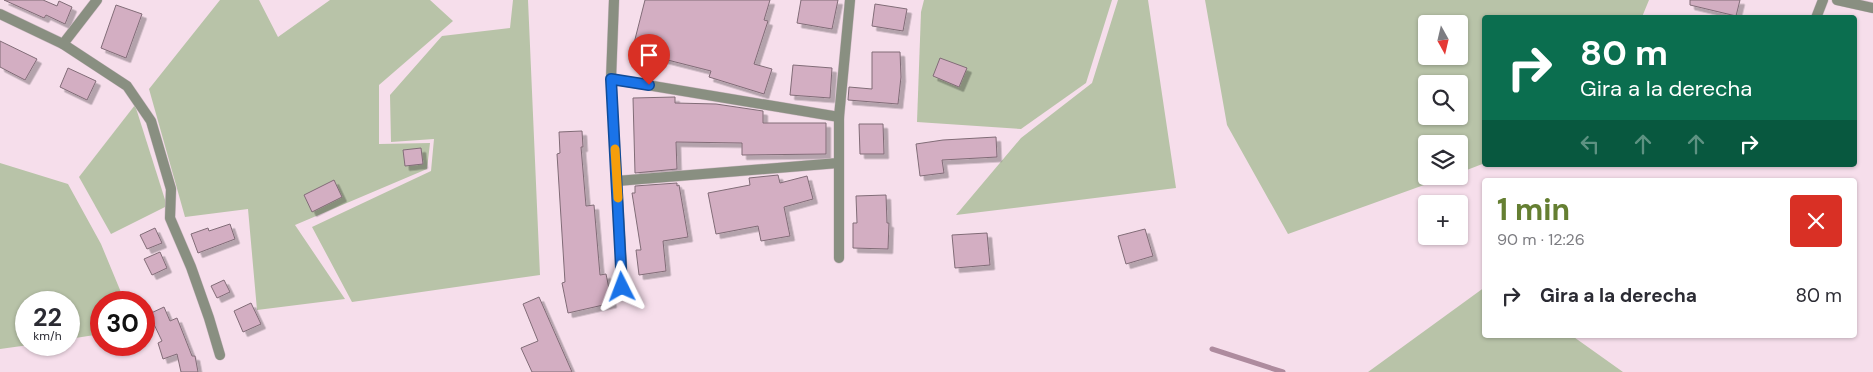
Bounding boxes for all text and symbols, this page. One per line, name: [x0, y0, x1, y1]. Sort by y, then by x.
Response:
north arrow: [1418, 15, 1468, 65]
map controls: [1418, 15, 1468, 245]
text: 80 m: [1580, 30, 1668, 76]
pin: [628, 34, 670, 85]
icon: right: [1497, 35, 1562, 100]
icon: arrive: [635, 41, 663, 69]
text: Gira a la derecha: [1580, 74, 1752, 103]
button: search: [1418, 75, 1468, 125]
icon: left: [1576, 130, 1604, 158]
icon: ahead: [1629, 130, 1657, 158]
icon: ahead: [1682, 130, 1710, 158]
icon: right: [1735, 130, 1763, 158]
button: layers: [1418, 135, 1468, 185]
text: 1 min: [1497, 190, 1570, 229]
button: +: [1418, 195, 1468, 245]
button: close: [1790, 195, 1842, 247]
text: 90 m · 12:26: [1497, 229, 1585, 250]
position arrow: [595, 260, 647, 312]
icon: right: [1497, 282, 1525, 310]
text: Gira a la derecha: [1540, 283, 1697, 308]
text: 80 m: [1795, 283, 1842, 308]
speed limit sign: 30: [90, 291, 155, 356]
text: 22: [33, 301, 62, 334]
text: km/h: [33, 328, 62, 344]

